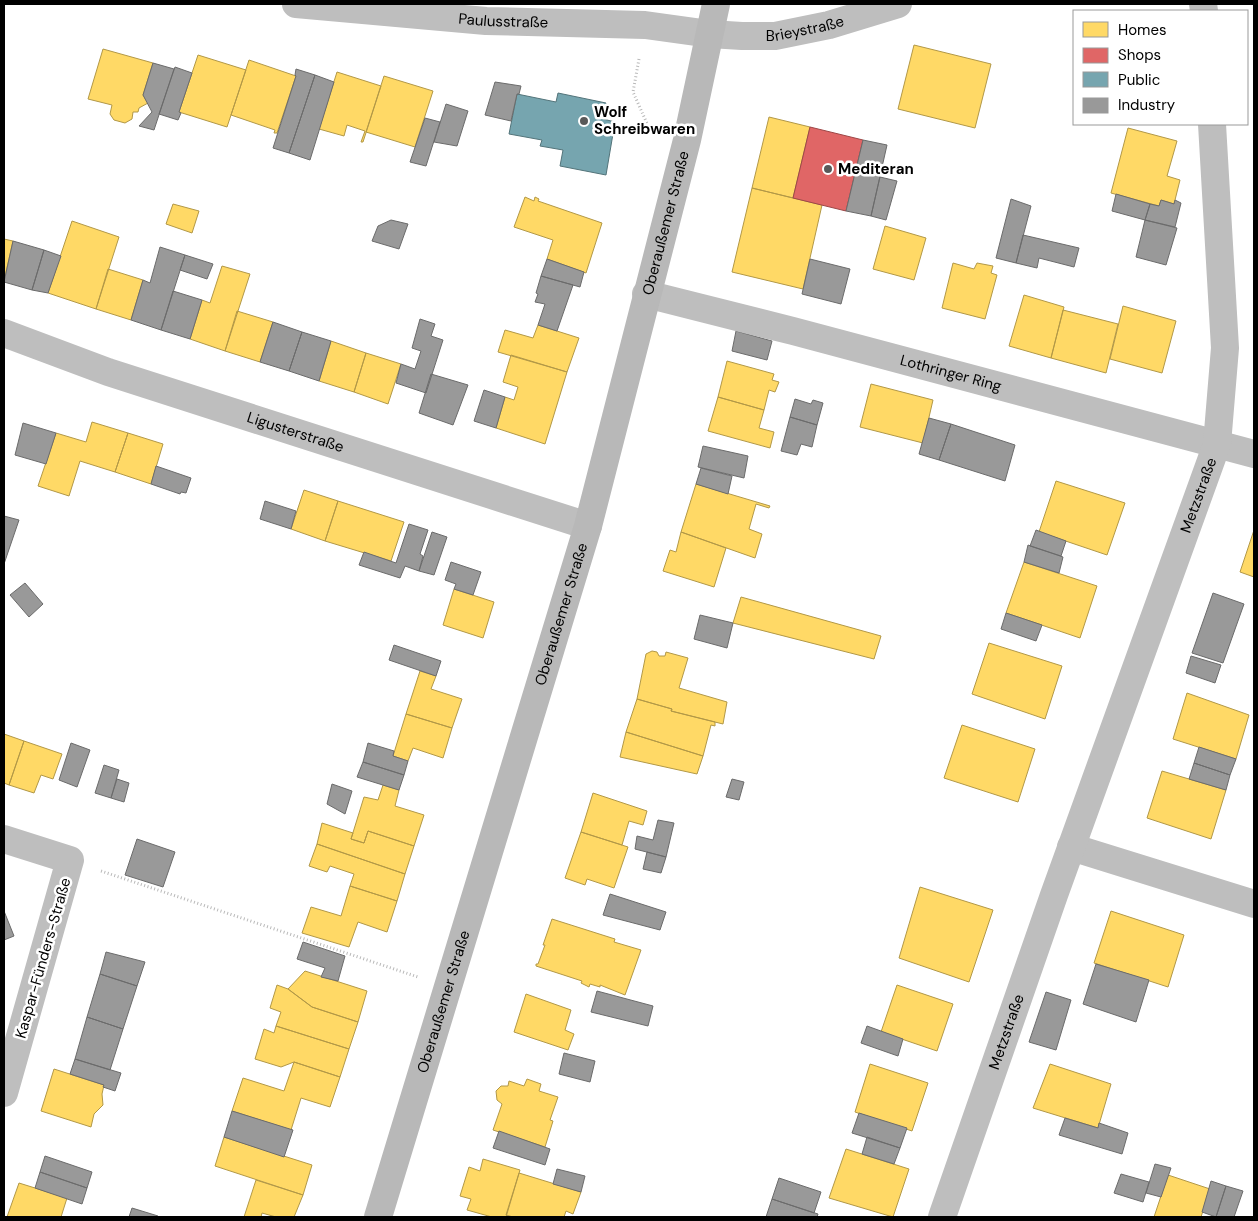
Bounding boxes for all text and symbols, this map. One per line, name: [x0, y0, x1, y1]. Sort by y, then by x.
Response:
street label: Paulusstraße: [458, 9, 548, 33]
legend: [1073, 10, 1248, 125]
street label: Brieystraße: [766, 11, 846, 46]
text: Homes: [1118, 20, 1167, 40]
text: Shops: [1118, 45, 1161, 65]
text: Public: [1118, 70, 1160, 90]
text: Industry: [1118, 95, 1176, 115]
place label: Wolf Schreibwaren: [594, 102, 695, 139]
marker: Wolf Schreibwaren: [578, 115, 590, 127]
street label: Oberaußemer Straße: [638, 149, 694, 297]
place label: Mediteran: [838, 159, 914, 179]
marker: Mediteran: [822, 163, 834, 175]
street label: Lothringer Ring: [898, 350, 1004, 396]
street label: Ligusterstraße: [245, 407, 346, 457]
street label: Metzstraße: [1176, 455, 1221, 536]
street label: Oberaußemer Straße: [530, 540, 592, 688]
street label: Kaspar-Fünders-Straße: [10, 875, 76, 1041]
street label: Oberaußemer Straße: [412, 928, 475, 1076]
street label: Metzstraße: [984, 991, 1029, 1072]

